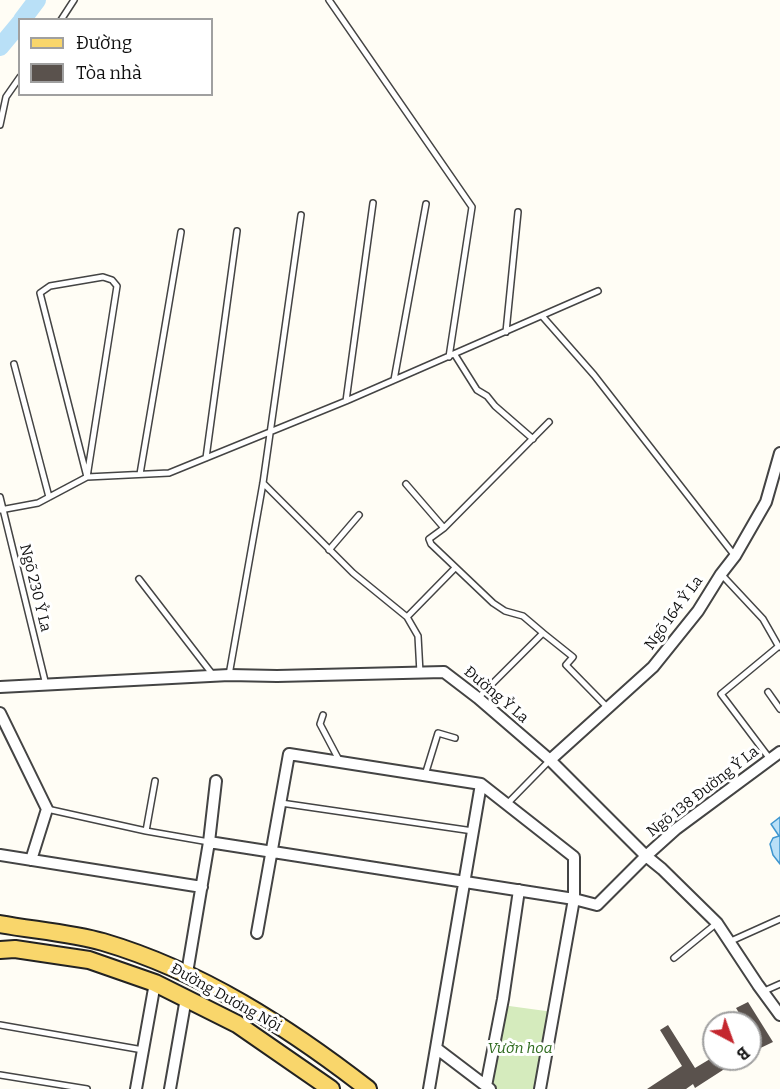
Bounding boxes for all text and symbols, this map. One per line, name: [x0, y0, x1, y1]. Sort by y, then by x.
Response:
legend: [18, 18, 213, 96]
text: Đường: [76, 32, 132, 54]
text: Tòa nhà: [76, 62, 142, 84]
street label: Ngõ 230 Ỷ La: [15, 542, 55, 634]
street label: Ngõ 164 Ỷ La: [641, 572, 707, 654]
street label: Đường Ỷ La: [460, 663, 532, 727]
street label: Ngõ 138 Đường Ỷ La: [644, 743, 762, 841]
street label: Đường Dương Nội: [167, 960, 285, 1036]
north arrow: [702, 1011, 762, 1071]
park label: Vườn hoa: [487, 1040, 553, 1058]
text: B: [733, 1043, 753, 1064]

